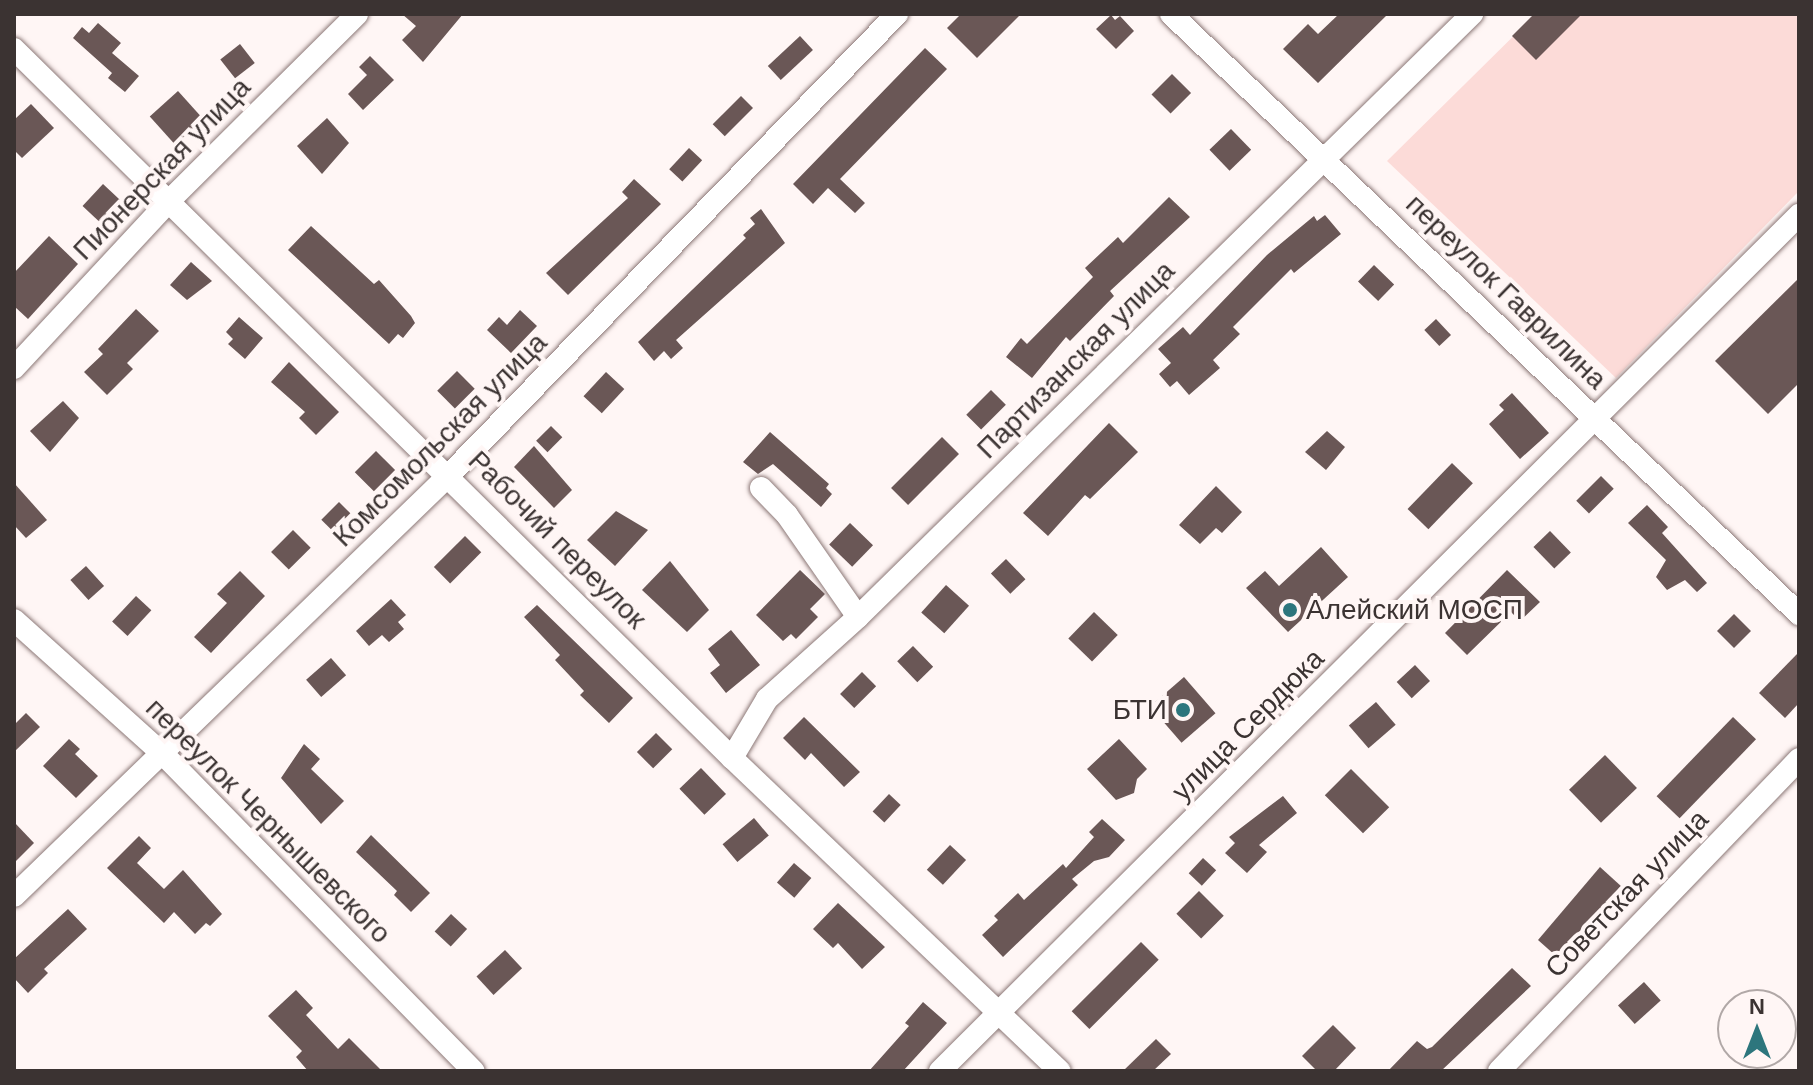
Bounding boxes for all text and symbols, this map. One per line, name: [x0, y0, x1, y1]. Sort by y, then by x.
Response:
street label: Пионерская улица: [66, 71, 258, 267]
street label: переулок Гаврилина: [1399, 188, 1613, 396]
street label: Партизанская улица: [970, 254, 1182, 466]
street label: Комсомольская улица: [326, 326, 554, 554]
street label: Рабочий переулок: [461, 444, 653, 636]
place label: Алейский МОСП: [1306, 593, 1523, 627]
marker: Алейский МОСП: [1281, 601, 1299, 619]
street label: улица Сердюка: [1165, 642, 1331, 808]
street label: переулок Чернышевского: [139, 692, 397, 950]
place label: БТИ: [1113, 693, 1167, 727]
marker: БТИ: [1174, 701, 1192, 719]
street label: Советская улица: [1539, 803, 1715, 985]
north arrow: [1717, 989, 1797, 1069]
text: N: [1749, 994, 1765, 1019]

